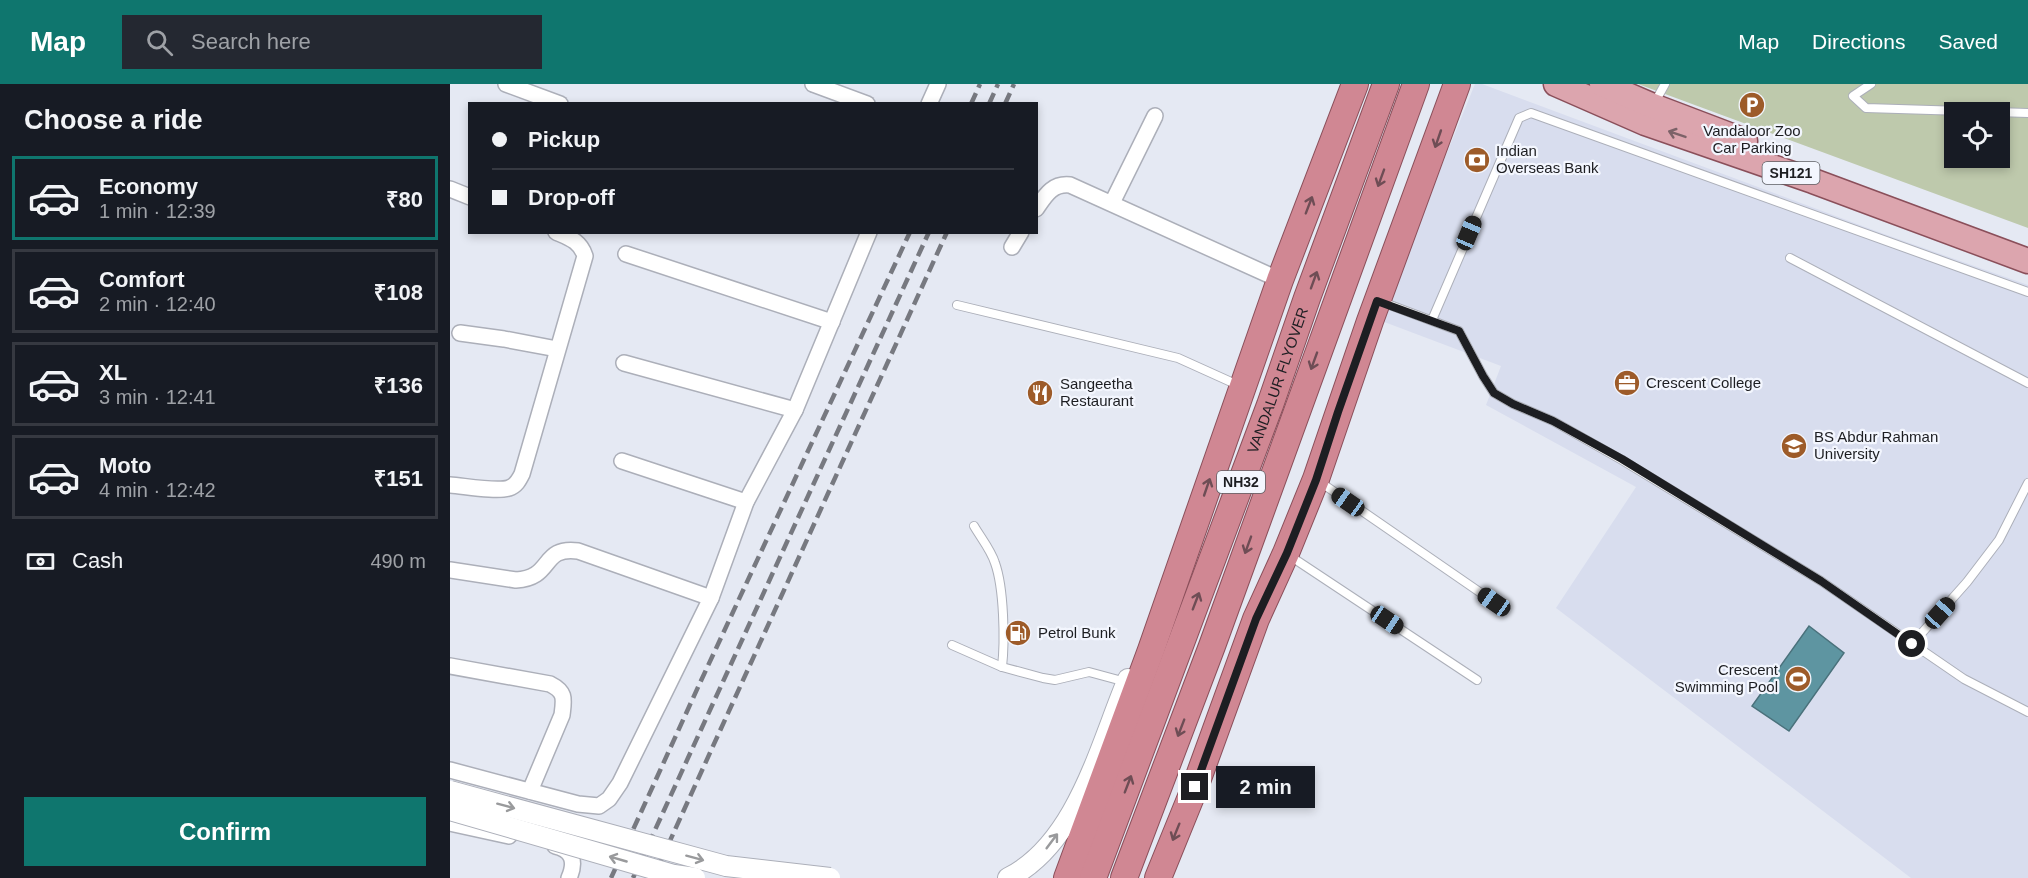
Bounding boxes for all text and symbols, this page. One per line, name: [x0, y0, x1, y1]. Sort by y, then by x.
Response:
search box: [122, 15, 542, 69]
text: Map: [30, 26, 86, 57]
icon: search: [143, 26, 176, 59]
text: Search here: [191, 29, 311, 54]
text: Map: [1738, 30, 1779, 53]
text: Directions: [1812, 30, 1905, 53]
text: Saved: [1938, 30, 1998, 53]
parking icon: Vandaloor Zoo Car Parking: [1737, 90, 1767, 120]
map controls: [1944, 102, 2010, 168]
button: locate: [1944, 102, 2010, 168]
text: Choose a ride: [24, 105, 203, 135]
place label: Vandaloor Zoo Car Parking: [1703, 122, 1801, 156]
text: Pickup: [528, 127, 600, 152]
one-way arrow: [1668, 127, 1687, 138]
one-way arrow: [1431, 129, 1442, 148]
place label: Indian Overseas Bank: [1496, 142, 1599, 176]
bank icon: Indian Overseas Bank: [1462, 145, 1492, 175]
road number: SH121: [1762, 162, 1820, 184]
one-way arrow: [1374, 168, 1385, 187]
icon: car: [27, 171, 81, 225]
text: Economy: [99, 174, 198, 199]
text: Drop-off: [528, 185, 615, 210]
text: ₹80: [386, 187, 423, 212]
one-way arrow: [1304, 196, 1315, 215]
text: 1 min · 12:39: [99, 200, 216, 222]
car: [1454, 213, 1484, 253]
icon: car: [27, 264, 81, 318]
text: Comfort: [99, 267, 185, 292]
one-way arrow: [1309, 271, 1320, 290]
text: ₹108: [374, 280, 423, 305]
text: 2 min · 12:40: [99, 293, 216, 315]
street label: VANDALUR FLYOVER: [1244, 305, 1311, 456]
one-way arrow: [1307, 351, 1318, 370]
icon: car: [27, 357, 81, 411]
text: XL: [99, 360, 127, 385]
office icon: Crescent College: [1612, 368, 1642, 398]
text: ₹136: [374, 373, 423, 398]
place label: Crescent College: [1646, 374, 1761, 391]
place label: Sangeetha Restaurant: [1060, 375, 1134, 409]
restaurant icon: Sangeetha Restaurant: [1025, 378, 1055, 408]
text: 3 min · 12:41: [99, 386, 216, 408]
place label: BS Abdur Rahman University: [1814, 428, 1938, 462]
school or university icon: BS Abdur Rahman University: [1779, 431, 1809, 461]
icon: car: [27, 450, 81, 504]
text: Moto: [99, 453, 152, 478]
text: ₹151: [374, 466, 423, 491]
road number: NH32: [1217, 471, 1265, 493]
one-way arrow: [1203, 478, 1214, 497]
text: 4 min · 12:42: [99, 479, 216, 501]
car: [1328, 484, 1368, 520]
one-way arrow: [1242, 535, 1253, 554]
icon: cash: [24, 545, 57, 578]
text: Cash: [72, 548, 123, 573]
text: 490 m: [370, 550, 426, 572]
car: [1474, 584, 1514, 620]
one-way arrow: [1192, 592, 1203, 611]
car: [1921, 594, 1959, 632]
car: [1367, 602, 1407, 638]
fuel station icon: Petrol Bunk: [1003, 618, 1033, 648]
place label: Petrol Bunk: [1038, 624, 1116, 641]
route start: [1898, 630, 1925, 657]
place label: Crescent Swimming Pool: [1675, 661, 1779, 695]
sports icon: Crescent Swimming Pool: [1783, 664, 1813, 694]
one-way arrow: [1175, 718, 1186, 737]
callout: 2 min: [1216, 766, 1315, 808]
route end: [1181, 773, 1208, 800]
one-way arrow: [1123, 775, 1134, 794]
text: 2 min: [1239, 776, 1292, 798]
button: Confirm: [24, 797, 426, 866]
one-way arrow: [497, 801, 516, 813]
one-way arrow: [1170, 823, 1181, 841]
one-way arrow: [1046, 833, 1059, 849]
one-way arrow: [609, 853, 628, 864]
one-way arrow: [685, 853, 704, 864]

